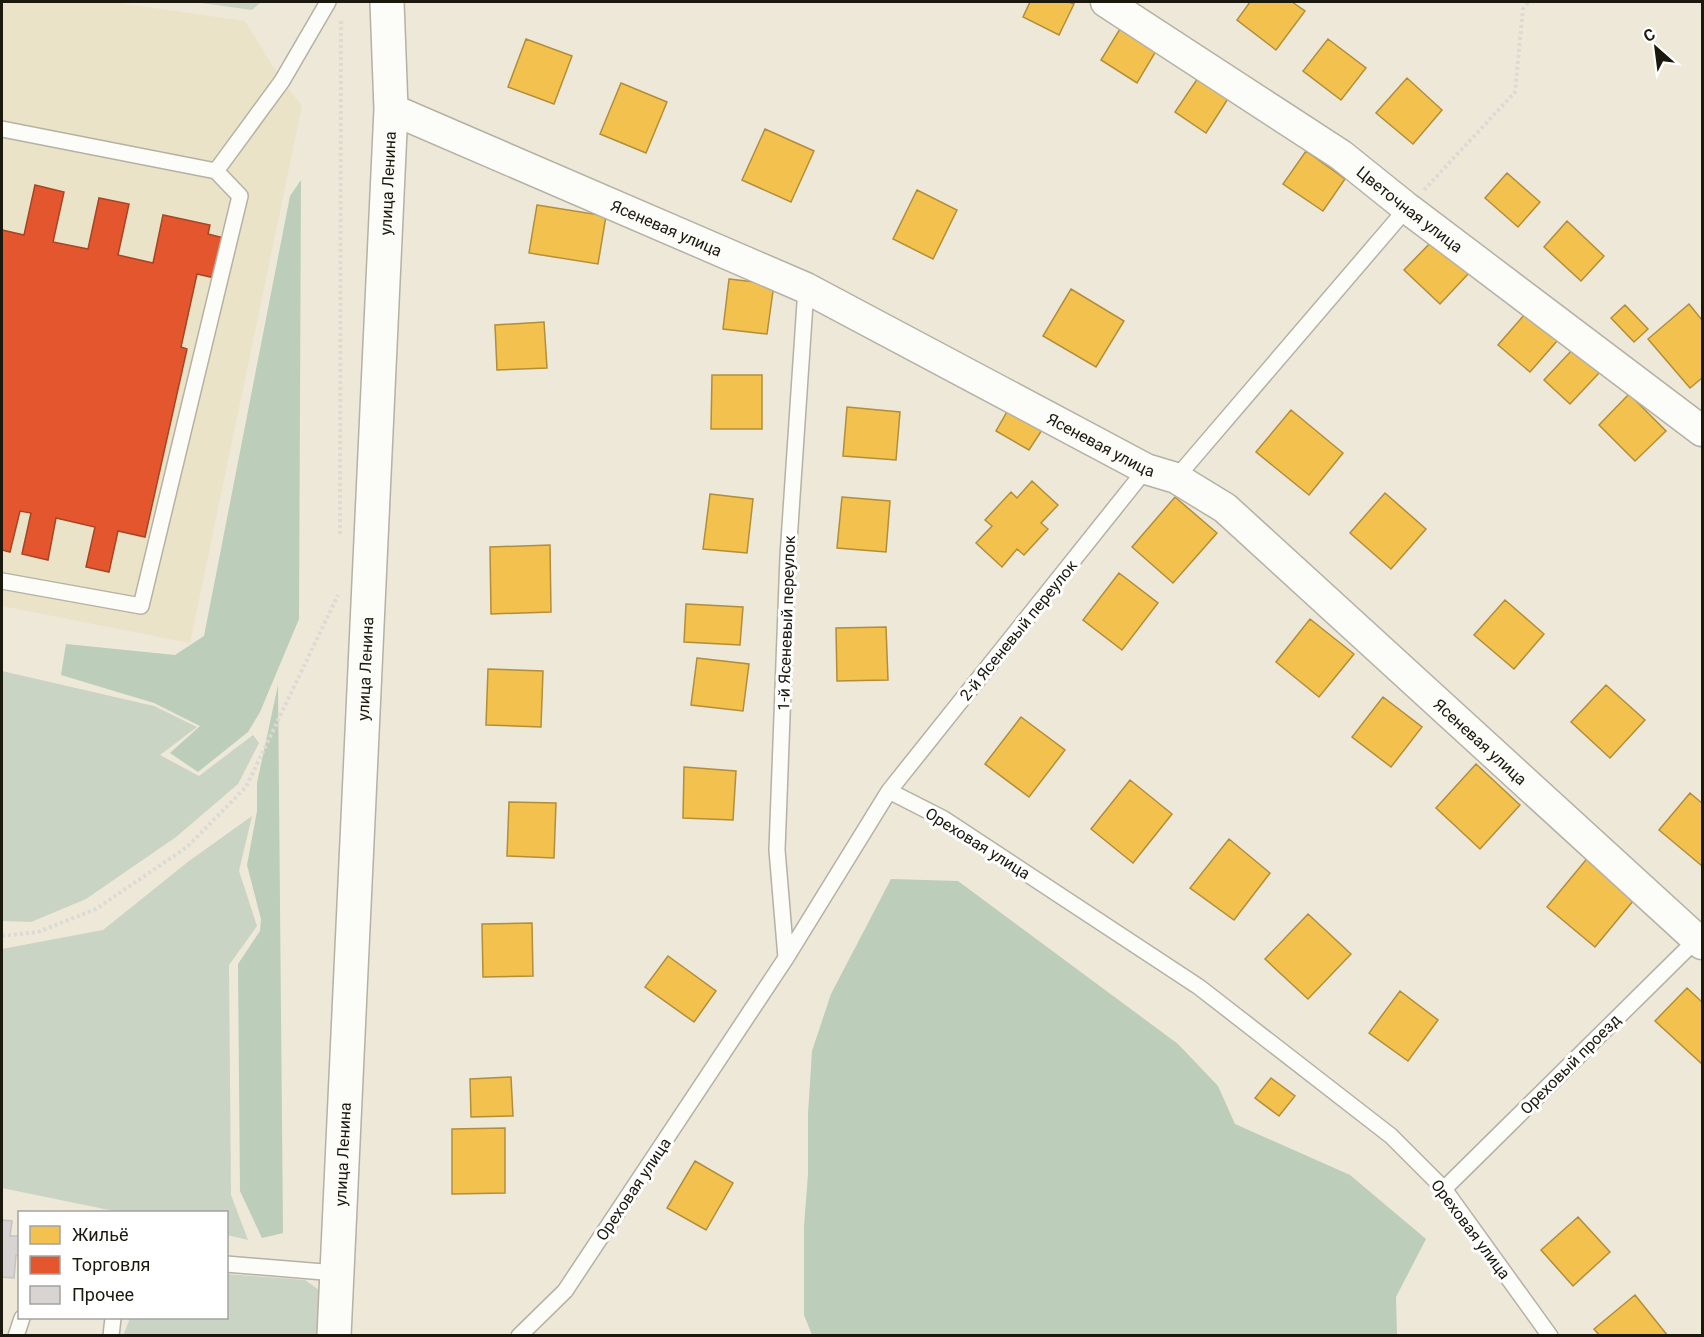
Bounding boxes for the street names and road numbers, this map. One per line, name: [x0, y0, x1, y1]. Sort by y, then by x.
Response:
street label: улица Ленина: [376, 131, 400, 236]
street label: Цветочная улица: [1353, 162, 1466, 257]
street label: Ясеневая улица: [608, 196, 725, 261]
street label: Ясеневая улица: [1044, 409, 1157, 481]
street label: 1-й Ясеневый переулок: [774, 535, 799, 711]
street label: 2-й Ясеневый переулок: [956, 556, 1081, 704]
street label: улица Ленина: [354, 616, 377, 721]
street label: Ясеневая улица: [1430, 695, 1531, 789]
street label: Ореховая улица: [922, 804, 1034, 883]
street label: Ореховый проезд: [1516, 1010, 1625, 1118]
street label: улица Ленина: [331, 1102, 355, 1207]
street label: Ореховая улица: [592, 1134, 675, 1244]
street label: Ореховая улица: [1427, 1176, 1514, 1283]

